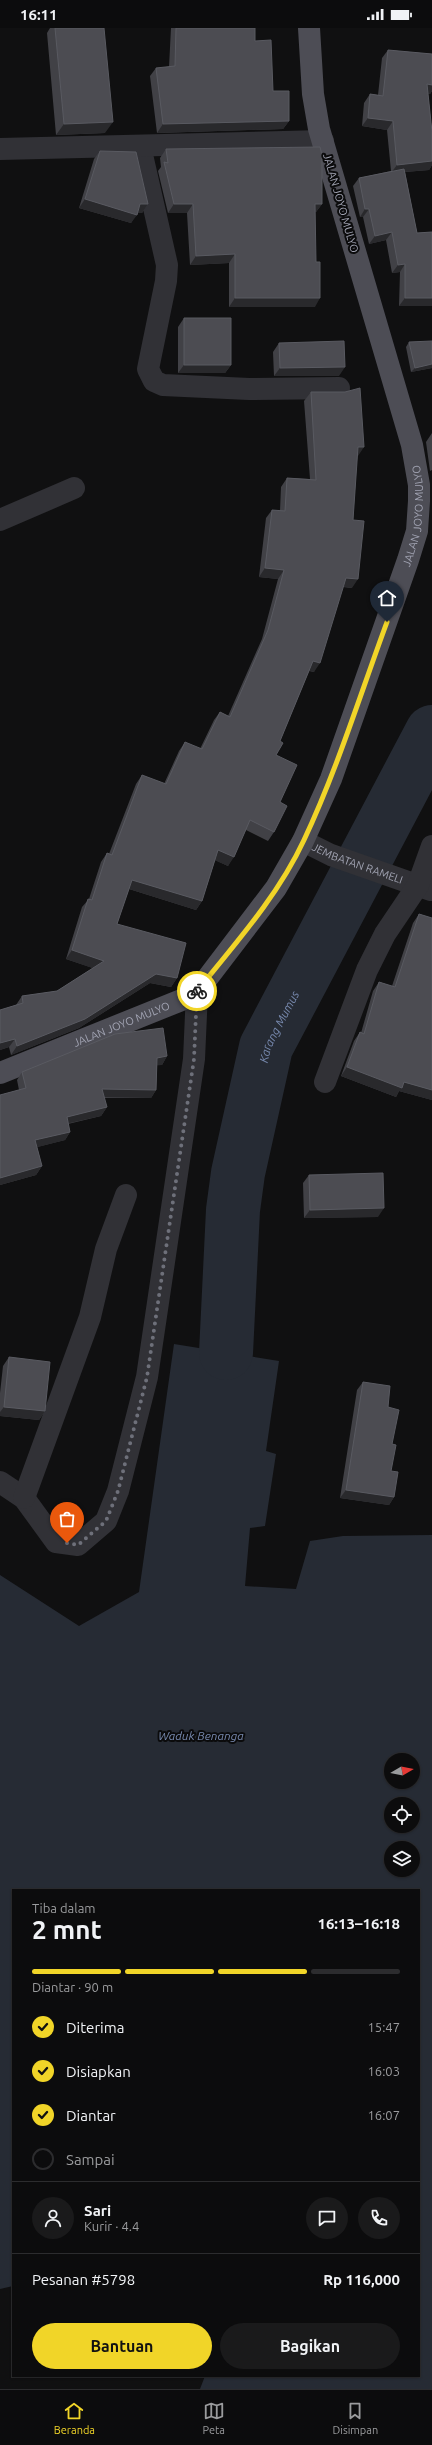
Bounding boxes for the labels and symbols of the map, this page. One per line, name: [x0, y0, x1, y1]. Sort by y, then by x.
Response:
street label: JALAN JOYO MULYO: [321, 152, 361, 254]
street label: JALAN JOYO MULYO: [400, 464, 425, 568]
pin: [370, 581, 404, 622]
street label: JEMBATAN RAMELI: [310, 840, 405, 886]
courier: [177, 971, 217, 1011]
water label: Karang Mumus: [256, 988, 301, 1064]
street label: JALAN JOYO MULYO: [72, 999, 172, 1049]
pin: [50, 1502, 84, 1543]
water label: Waduk Benanga: [158, 1729, 244, 1742]
north arrow: [384, 1753, 420, 1789]

